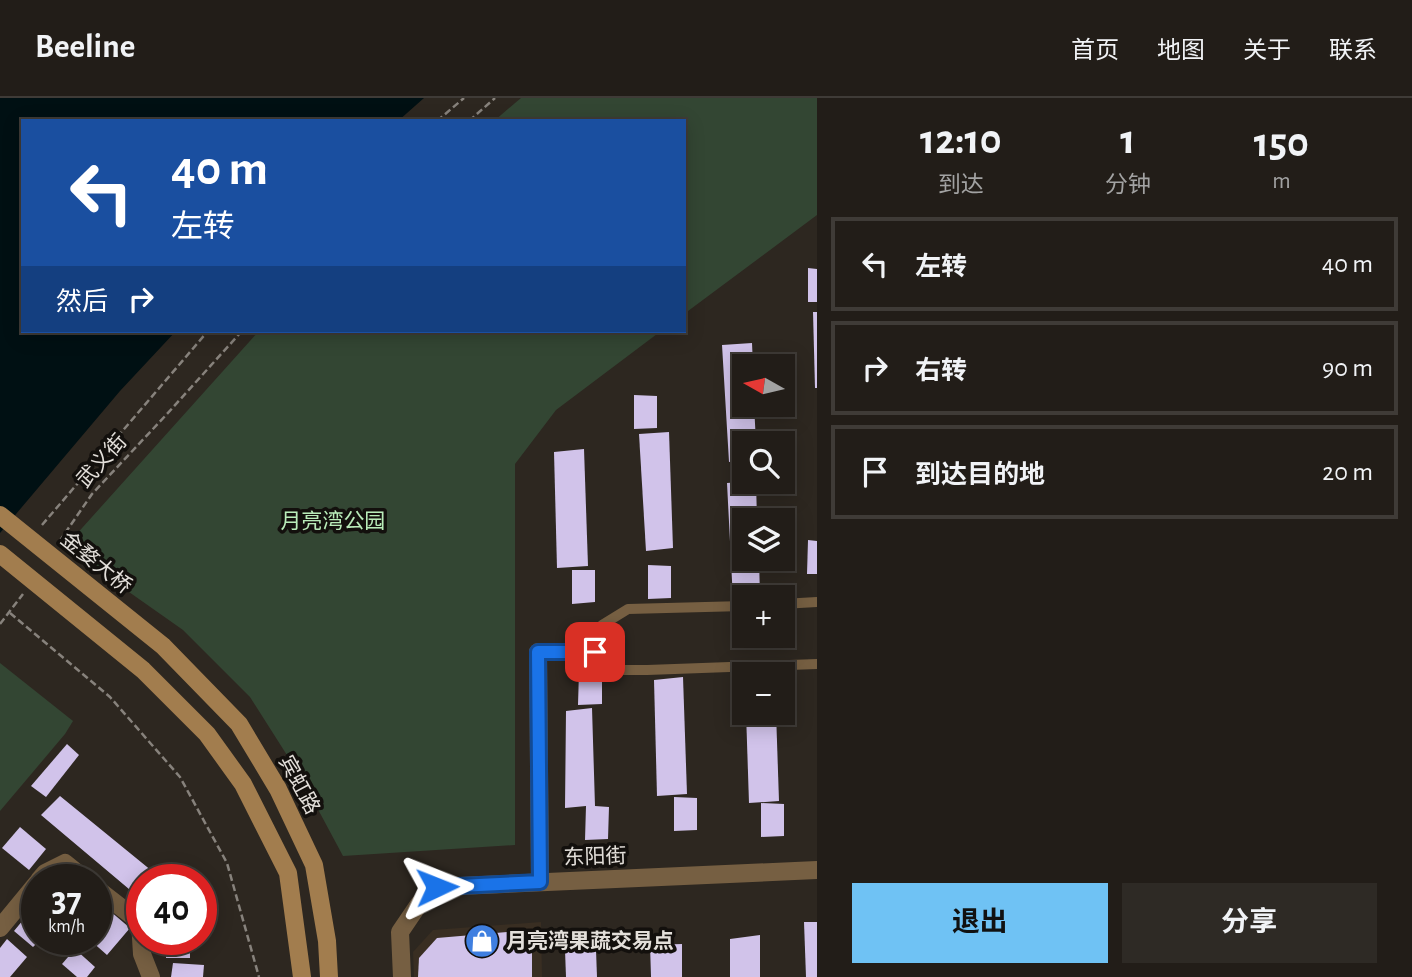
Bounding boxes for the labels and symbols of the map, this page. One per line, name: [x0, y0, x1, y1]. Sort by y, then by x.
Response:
north arrow: [732, 354, 794, 416]
street label: 武义街: [72, 430, 131, 491]
park label: 月亮湾公园: [281, 510, 386, 532]
street label: 金婺大桥: [57, 528, 136, 598]
pin: [565, 622, 625, 682]
street label: 宾虹路: [275, 752, 324, 818]
street label: 东阳街: [563, 844, 627, 869]
position arrow: [400, 850, 474, 924]
speed limit sign: 40: [126, 864, 217, 955]
shop icon: 月亮湾果蔬交易点: [463, 922, 501, 960]
place label: 月亮湾果蔬交易点: [506, 929, 674, 952]

